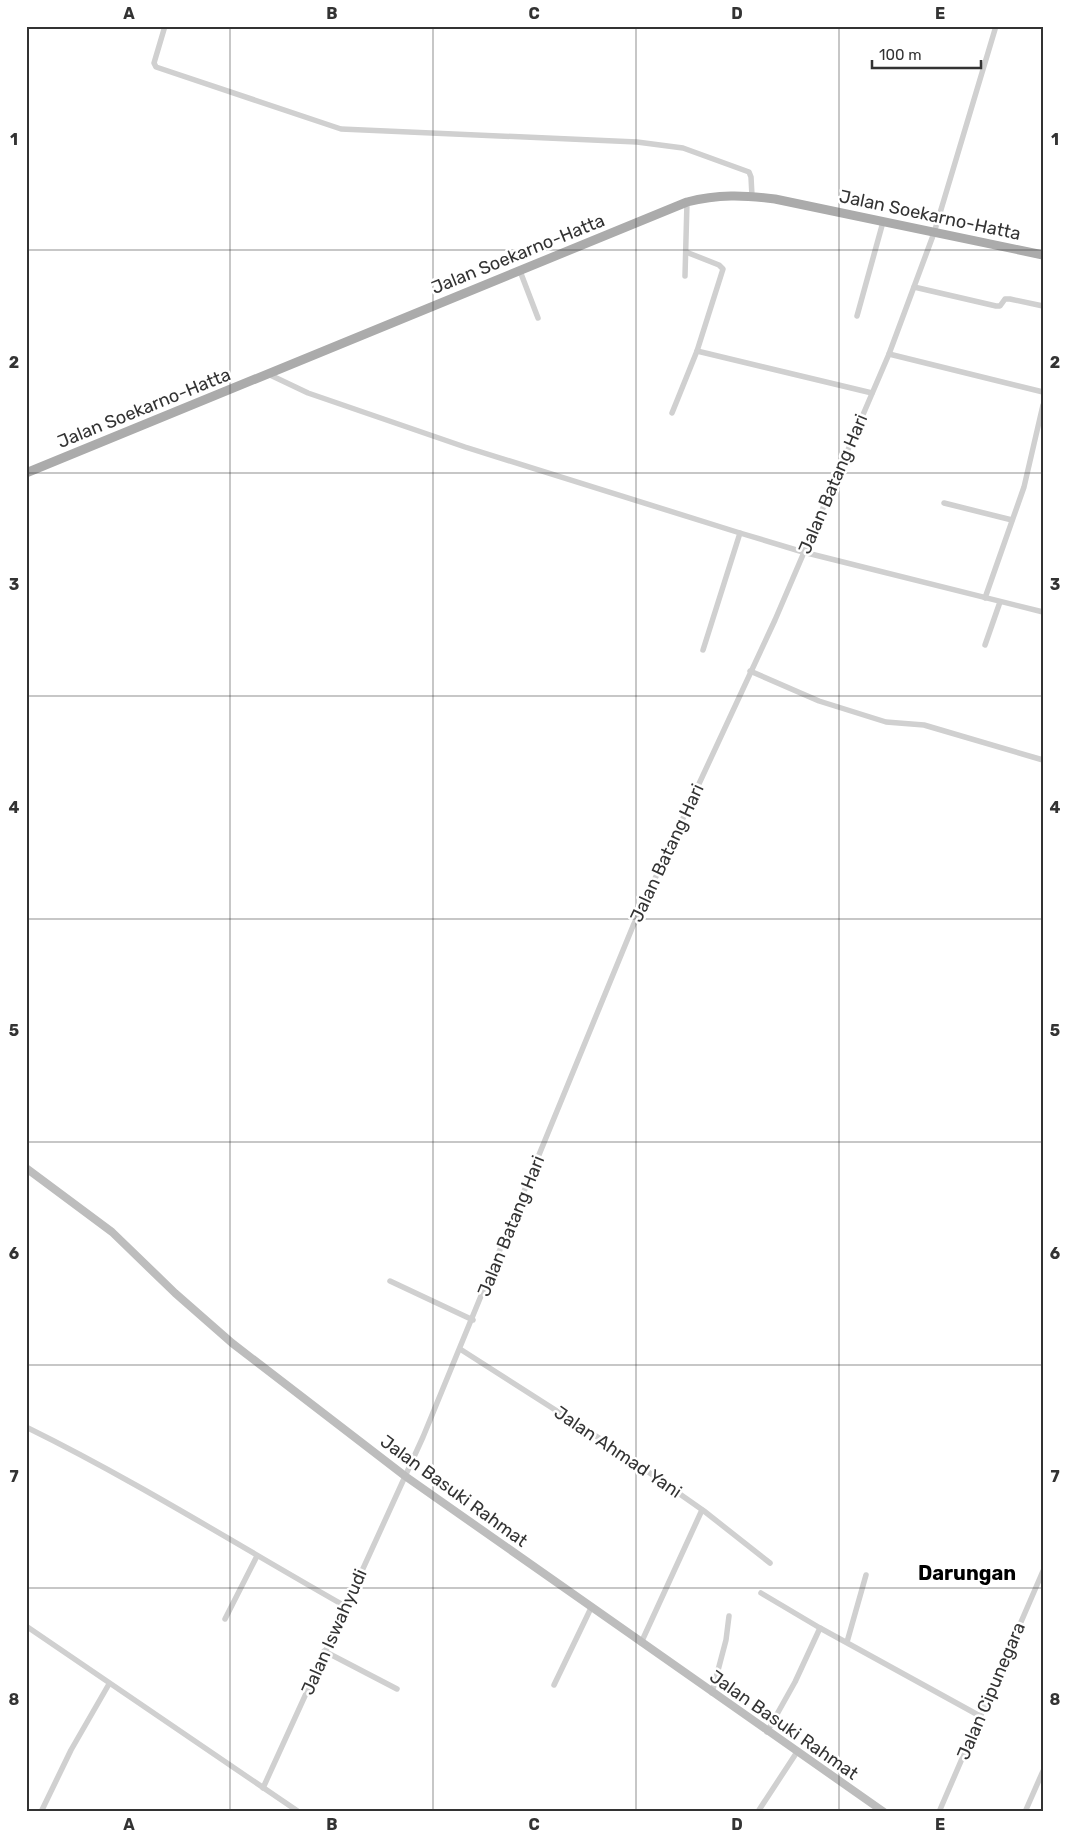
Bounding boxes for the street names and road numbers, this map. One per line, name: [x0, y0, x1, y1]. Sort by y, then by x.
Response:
street label: Jalan Soekarno-Hatta: [837, 185, 1023, 245]
street label: Jalan Soekarno-Hatta: [428, 209, 608, 299]
street label: Jalan Soekarno-Hatta: [54, 363, 234, 453]
street label: Jalan Batang Hari: [794, 411, 872, 557]
street label: Jalan Batang Hari: [625, 780, 709, 926]
street label: Jalan Batang Hari: [473, 1152, 549, 1300]
street label: Jalan Ahmad Yani: [550, 1401, 686, 1503]
street label: Jalan Basuki Rahmat: [376, 1430, 532, 1552]
street label: Jalan Iswahyudi: [296, 1566, 372, 1698]
street label: Jalan Cipunegara: [952, 1619, 1030, 1763]
street label: Jalan Basuki Rahmat: [705, 1665, 863, 1785]

